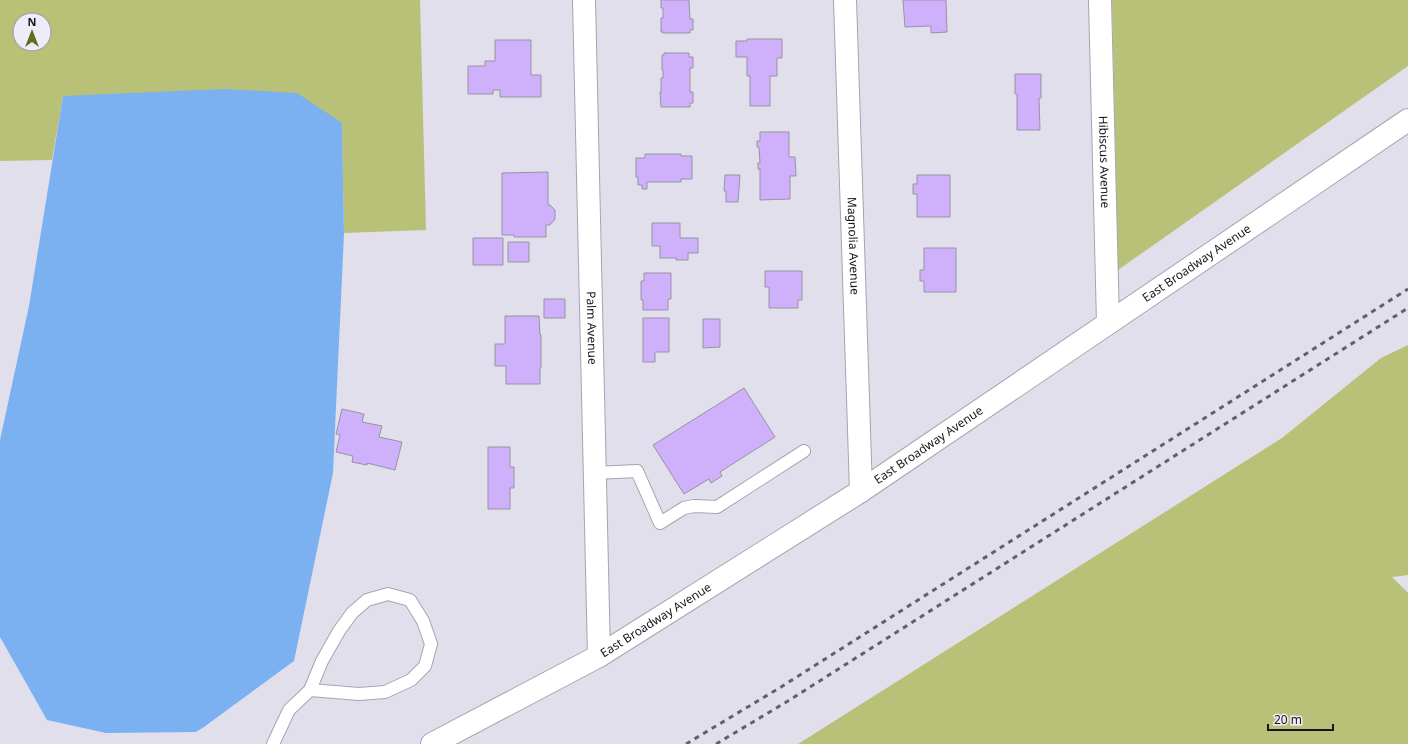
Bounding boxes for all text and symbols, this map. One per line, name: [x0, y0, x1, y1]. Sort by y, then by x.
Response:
north arrow: [12, 12, 52, 52]
text: N: [28, 14, 36, 29]
street label: Hibiscus Avenue: [1095, 115, 1114, 209]
street label: Magnolia Avenue: [843, 197, 864, 295]
street label: East Broadway Avenue: [1139, 220, 1254, 306]
street label: Palm Avenue: [583, 291, 601, 365]
street label: East Broadway Avenue: [870, 402, 986, 488]
street label: East Broadway Avenue: [597, 578, 715, 661]
scale bar: [1268, 706, 1333, 732]
text: 20 m: [1274, 711, 1302, 728]

